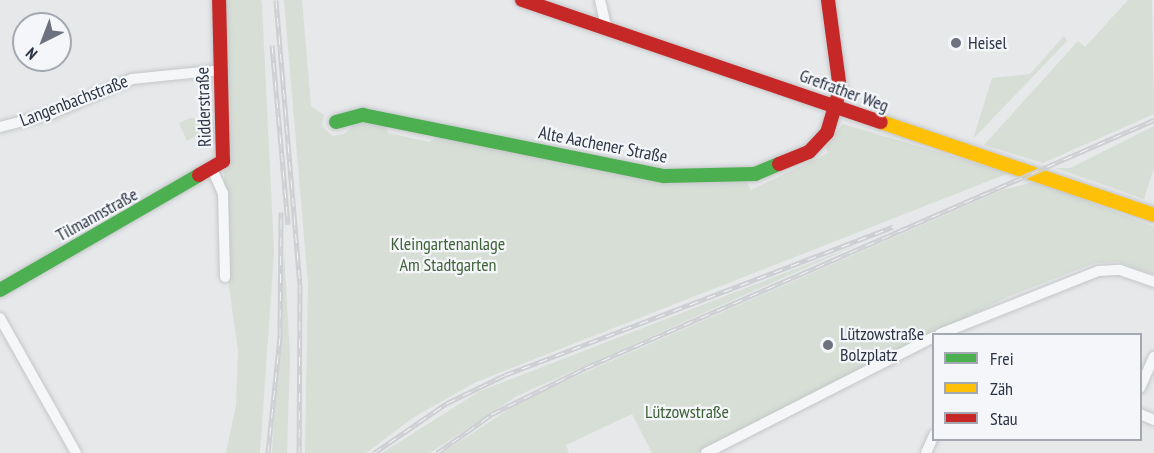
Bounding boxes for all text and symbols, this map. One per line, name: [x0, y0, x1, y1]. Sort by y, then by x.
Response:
north arrow: [12, 12, 72, 72]
place label: Heisel: [968, 32, 1007, 54]
marker: Heisel: [949, 36, 963, 50]
text: N: [21, 44, 41, 64]
street label: Grefrather Weg: [796, 65, 892, 117]
street label: Ridderstraße: [192, 67, 216, 147]
street label: Langenbachstraße: [17, 70, 131, 132]
street label: Alte Aachener Straße: [536, 122, 670, 168]
street label: Tilmannstraße: [52, 184, 142, 246]
park label: Kleingartenanlage Am Stadtgarten: [391, 234, 505, 276]
place label: Lützowstraße Bolzplatz: [840, 324, 924, 366]
legend: [932, 333, 1142, 441]
marker: Lützowstraße Bolzplatz: [821, 338, 835, 352]
text: Frei: [990, 347, 1014, 370]
text: Zäh: [990, 377, 1013, 400]
park label: Lützowstraße: [645, 401, 729, 423]
text: Stau: [990, 407, 1018, 430]

